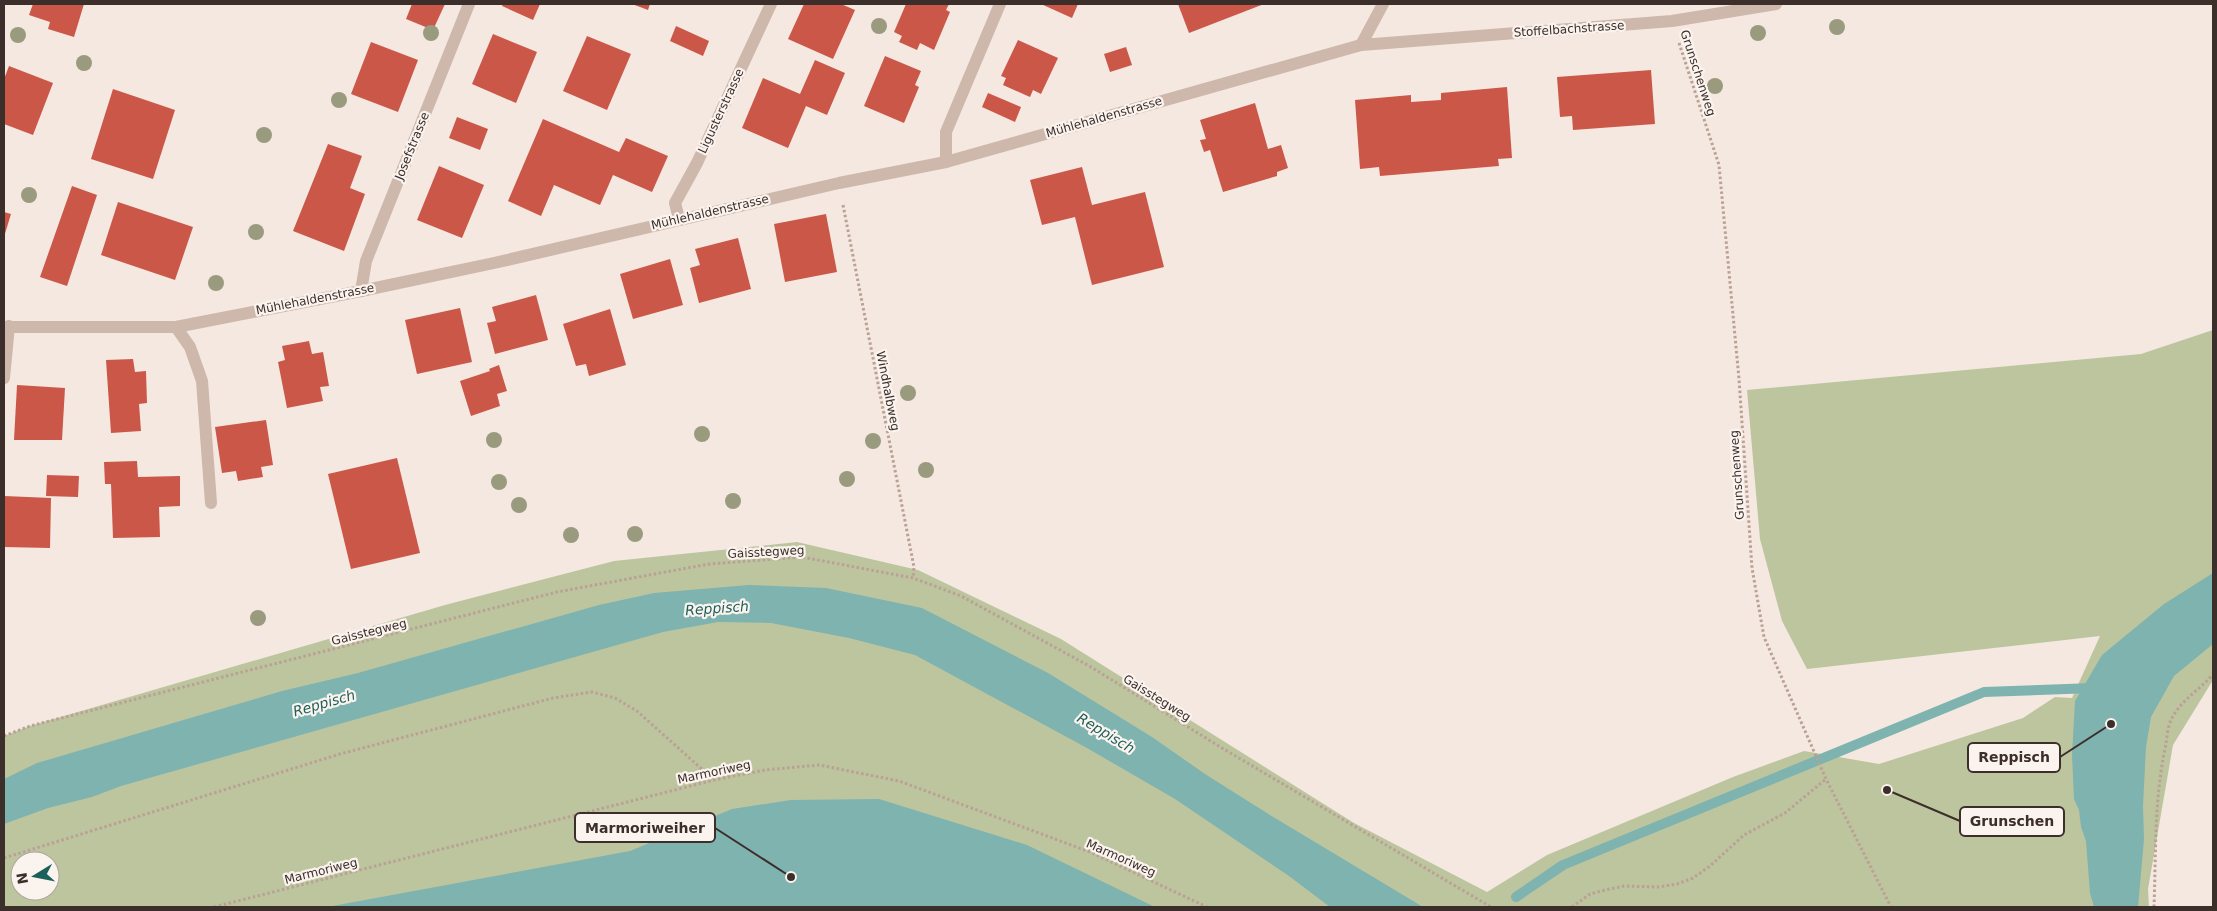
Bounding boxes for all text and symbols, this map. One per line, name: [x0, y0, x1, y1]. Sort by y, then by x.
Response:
street label: Stoffelbachstrasse: [1513, 18, 1625, 40]
street label: Grunschenweg: [1677, 28, 1719, 118]
street label: Ligusterstrasse: [695, 67, 747, 155]
street label: Mühlehaldenstrasse: [1044, 94, 1164, 140]
street label: Josefstrasse: [392, 110, 432, 183]
street label: Mühlehaldenstrasse: [650, 192, 770, 232]
street label: Mühlehaldenstrasse: [255, 281, 375, 317]
street label: Windhalbweg: [873, 350, 903, 432]
street label: Grunschenweg: [1727, 430, 1747, 520]
street label: Gaisstegweg: [727, 543, 805, 561]
water label: Reppisch: [685, 598, 749, 618]
street label: Gaisstegweg: [330, 616, 408, 648]
street label: Gaisstegweg: [1121, 672, 1193, 724]
water label: Reppisch: [291, 687, 357, 719]
water label: Reppisch: [1075, 710, 1137, 756]
callout: Reppisch: [1968, 743, 2060, 772]
text: Reppisch: [1978, 749, 2050, 765]
street label: Marmoriweg: [676, 757, 752, 787]
callout: Grunschen: [1960, 807, 2064, 836]
callout: Marmoriweiher: [575, 813, 715, 842]
text: Grunschen: [1970, 813, 2054, 829]
text: Marmoriweiher: [585, 820, 705, 836]
street label: Marmoriweg: [1084, 836, 1158, 880]
north arrow: [10, 851, 60, 901]
street label: Marmoriweg: [283, 855, 359, 887]
text: N: [13, 871, 31, 885]

